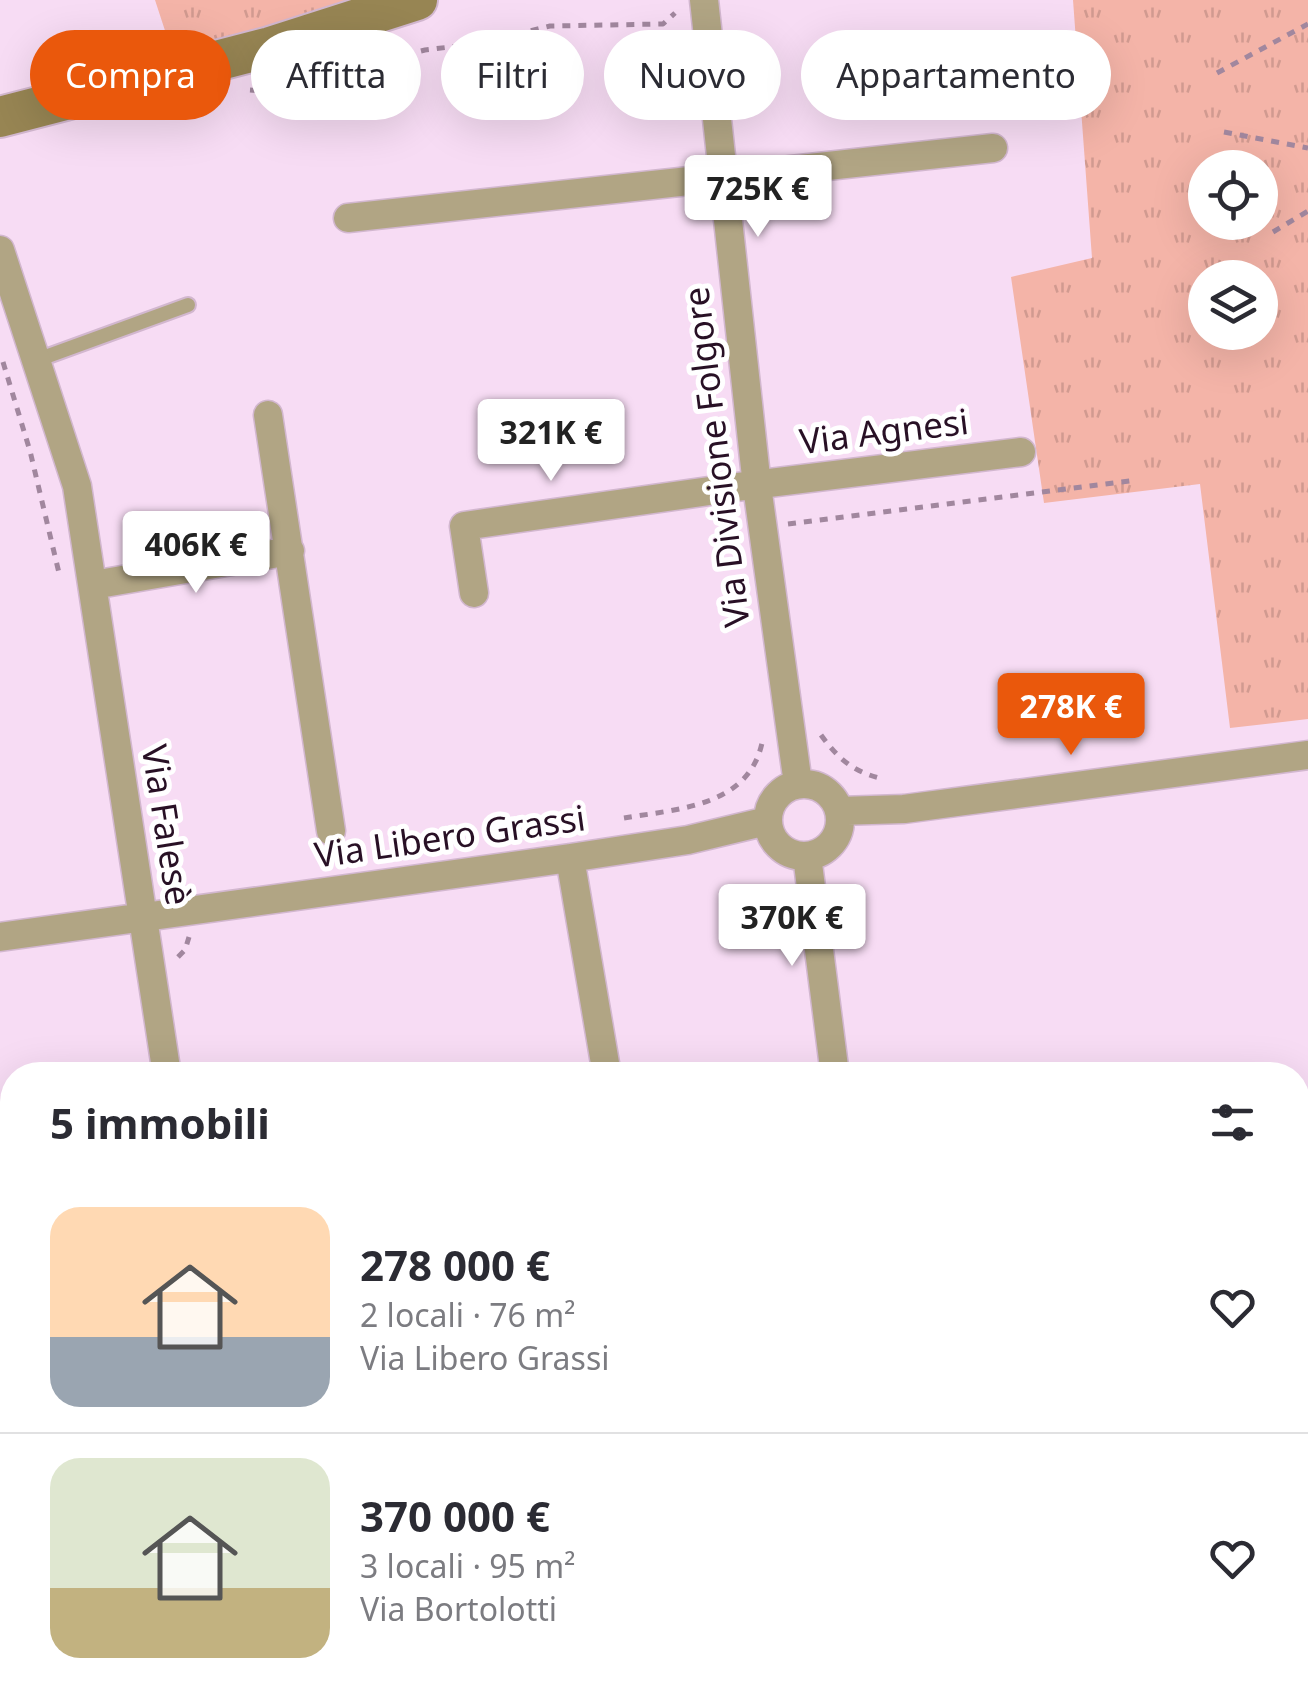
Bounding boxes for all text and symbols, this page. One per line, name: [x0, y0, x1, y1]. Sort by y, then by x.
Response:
chip: Compra: [30, 30, 231, 120]
chip: Affitta: [251, 30, 421, 120]
chip: Filtri: [441, 30, 584, 120]
chip: Nuovo: [604, 30, 781, 120]
chip: Appartamento: [801, 30, 1111, 120]
map controls: [1188, 150, 1278, 350]
button: locate: [1188, 150, 1278, 240]
pin: 725K €: [677, 155, 839, 240]
text: 725K €: [707, 166, 809, 209]
button: layers: [1188, 260, 1278, 350]
street label: Via Divisione Folgore: [671, 285, 760, 630]
street label: Via Agnesi: [797, 397, 971, 464]
pin: 321K €: [470, 399, 632, 484]
text: 321K €: [500, 410, 602, 453]
pin: 406K €: [115, 511, 277, 596]
text: 406K €: [145, 522, 247, 565]
pin: 278K €: [990, 673, 1152, 758]
text: 278K €: [1020, 684, 1122, 727]
street label: Via Falesè: [132, 741, 203, 908]
street label: Via Libero Grassi: [311, 793, 588, 878]
pin: 370K €: [711, 884, 873, 969]
text: 370K €: [741, 895, 843, 938]
text: 5 immobili: [50, 1094, 270, 1151]
icon: filters: [1205, 1095, 1260, 1150]
text: 278 000 €: [360, 1236, 550, 1293]
icon: home: [130, 1247, 250, 1367]
icon: heart: [1205, 1280, 1260, 1335]
text: 2 locali · 76 m²: [360, 1293, 575, 1336]
text: Via Libero Grassi: [360, 1336, 609, 1379]
text: 370 000 €: [360, 1487, 550, 1544]
icon: home: [130, 1498, 250, 1618]
icon: heart: [1205, 1531, 1260, 1586]
text: 3 locali · 95 m²: [360, 1544, 575, 1587]
text: Via Bortolotti: [360, 1587, 557, 1630]

